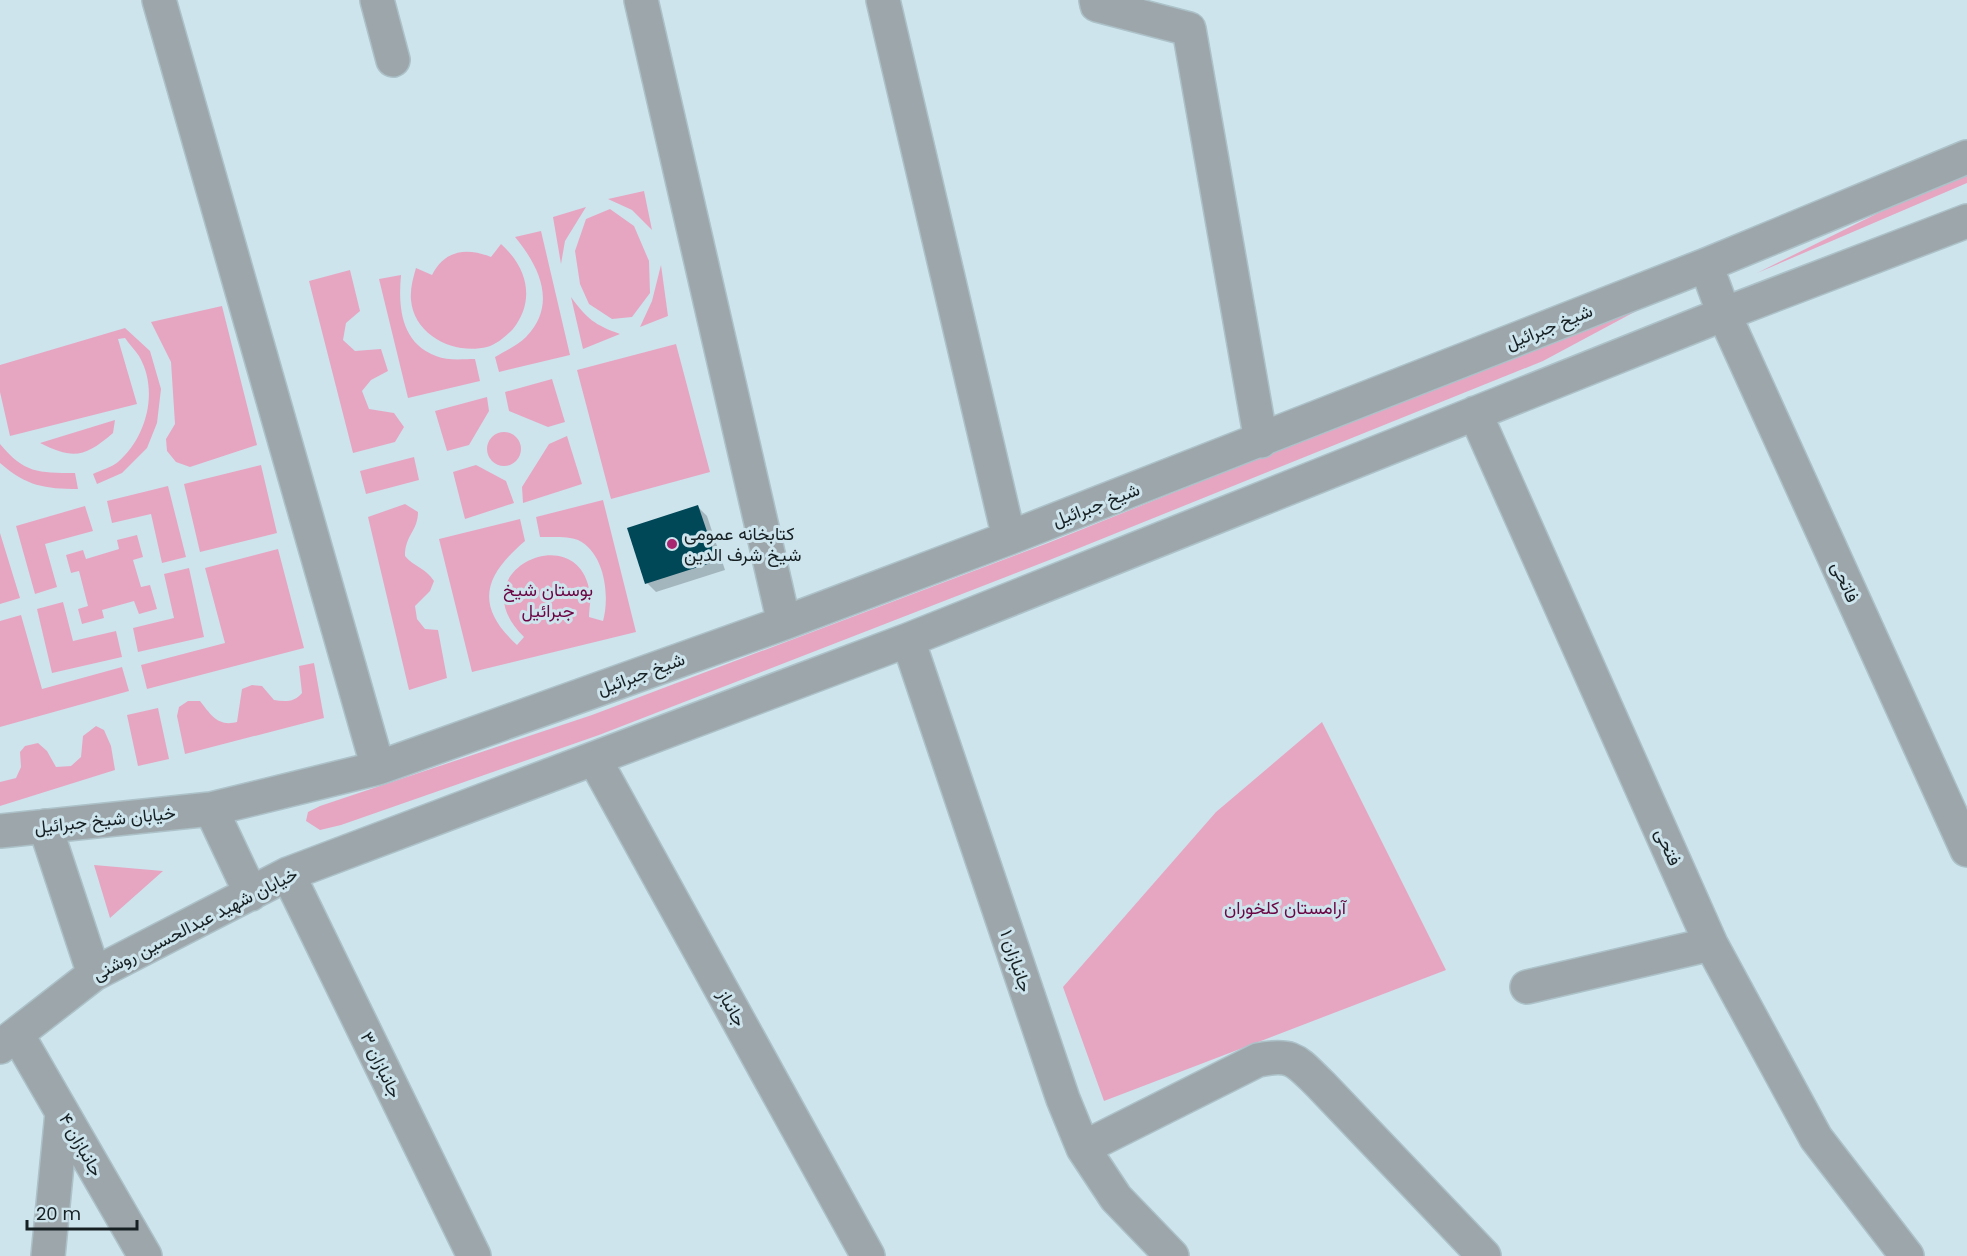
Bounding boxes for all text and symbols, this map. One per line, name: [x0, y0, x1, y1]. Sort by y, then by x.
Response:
street label: شیخ جبرائیل: [1502, 298, 1596, 355]
street label: شیخ جبرائیل: [1048, 476, 1143, 533]
place label: کتابخانه عمومی شیخ شرف الدین: [684, 521, 801, 567]
marker: کتابخانه عمومی شیخ شرف الدین: [665, 537, 679, 551]
street label: فاتحی: [1825, 557, 1866, 606]
park label: بوستان شیخ جبرائیل: [503, 577, 593, 623]
street label: شیخ جبرائیل: [593, 646, 688, 701]
street label: خیابان شیخ جبرائیل: [33, 800, 177, 839]
street label: فتحی: [1649, 824, 1688, 870]
street label: خیابان شهید عبدالحسین روشنی: [88, 861, 302, 986]
park label: آرامستان کلخوران: [1224, 895, 1348, 920]
street label: جانبازان ۱: [994, 926, 1039, 995]
street label: جانباز: [712, 984, 753, 1031]
street label: جانبازان ۳: [355, 1027, 408, 1102]
street label: جانبازان ۴: [53, 1109, 110, 1181]
scale bar: [27, 1193, 136, 1231]
text: 20 m: [36, 1201, 81, 1226]

